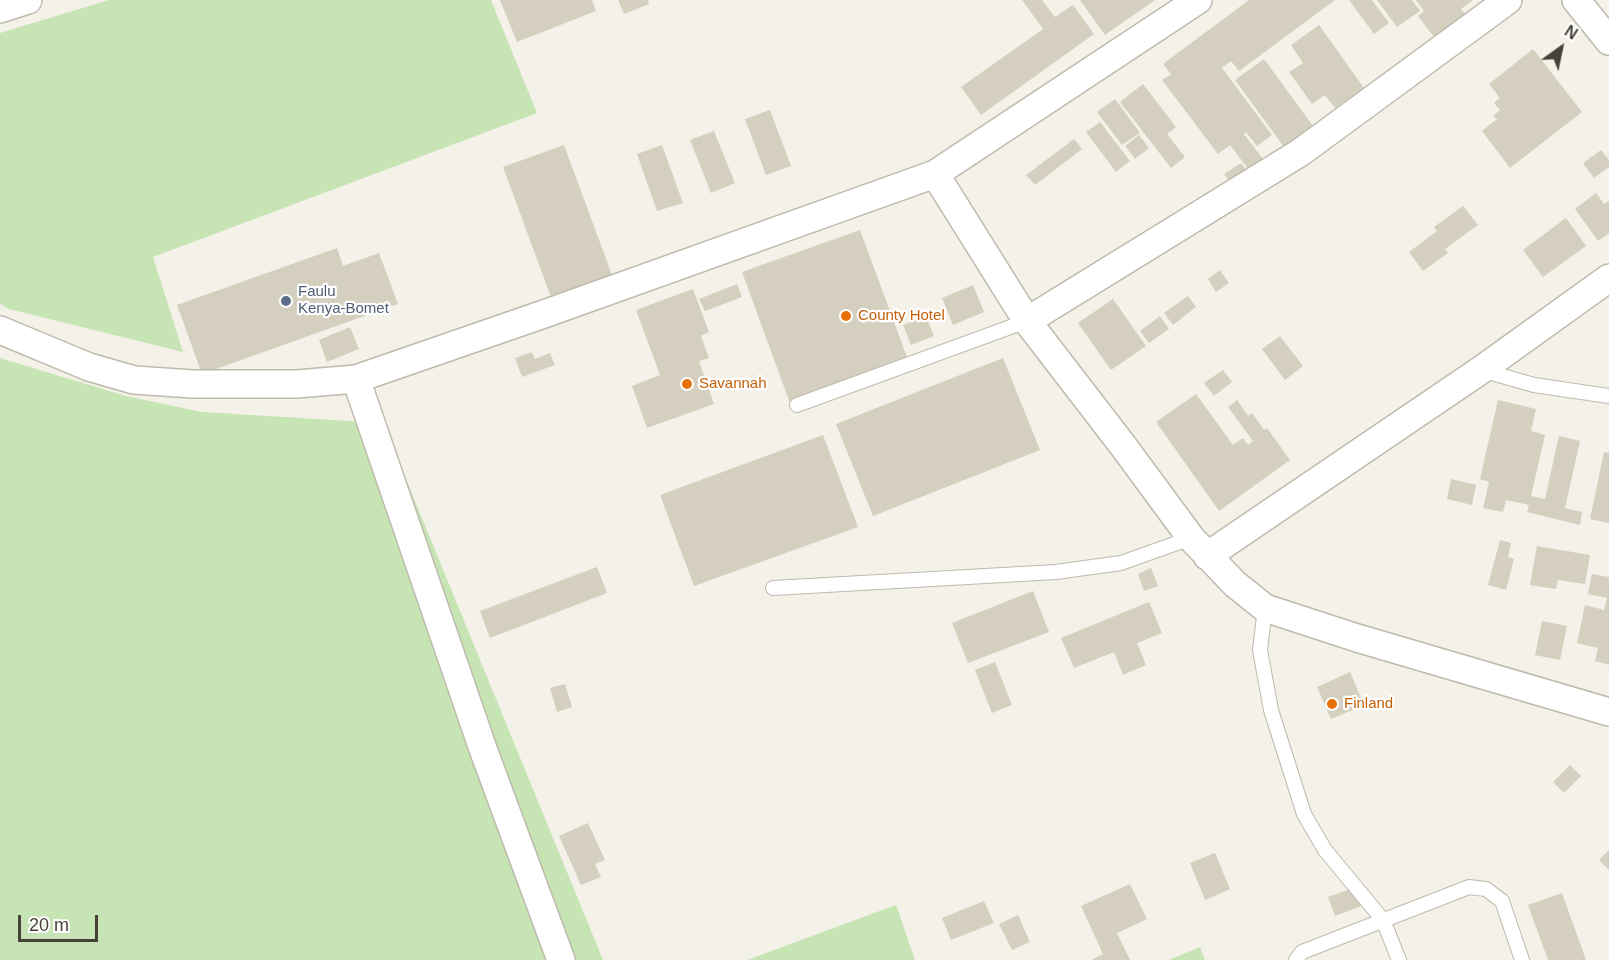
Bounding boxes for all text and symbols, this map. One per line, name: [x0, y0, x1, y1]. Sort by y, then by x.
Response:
north arrow: [1531, 18, 1591, 78]
text: N: [1562, 22, 1581, 43]
place label: Faulu Kenya-Bomet: [298, 283, 389, 318]
marker: Faulu Kenya-Bomet: [279, 294, 293, 308]
place label: County Hotel: [858, 307, 945, 325]
marker: County Hotel: [839, 309, 853, 323]
place label: Savannah: [699, 375, 767, 393]
marker: Savannah: [680, 377, 694, 391]
place label: Finland: [1344, 695, 1393, 713]
marker: Finland: [1325, 697, 1339, 711]
scale bar: [21, 903, 100, 941]
text: 20 m: [29, 915, 69, 935]

